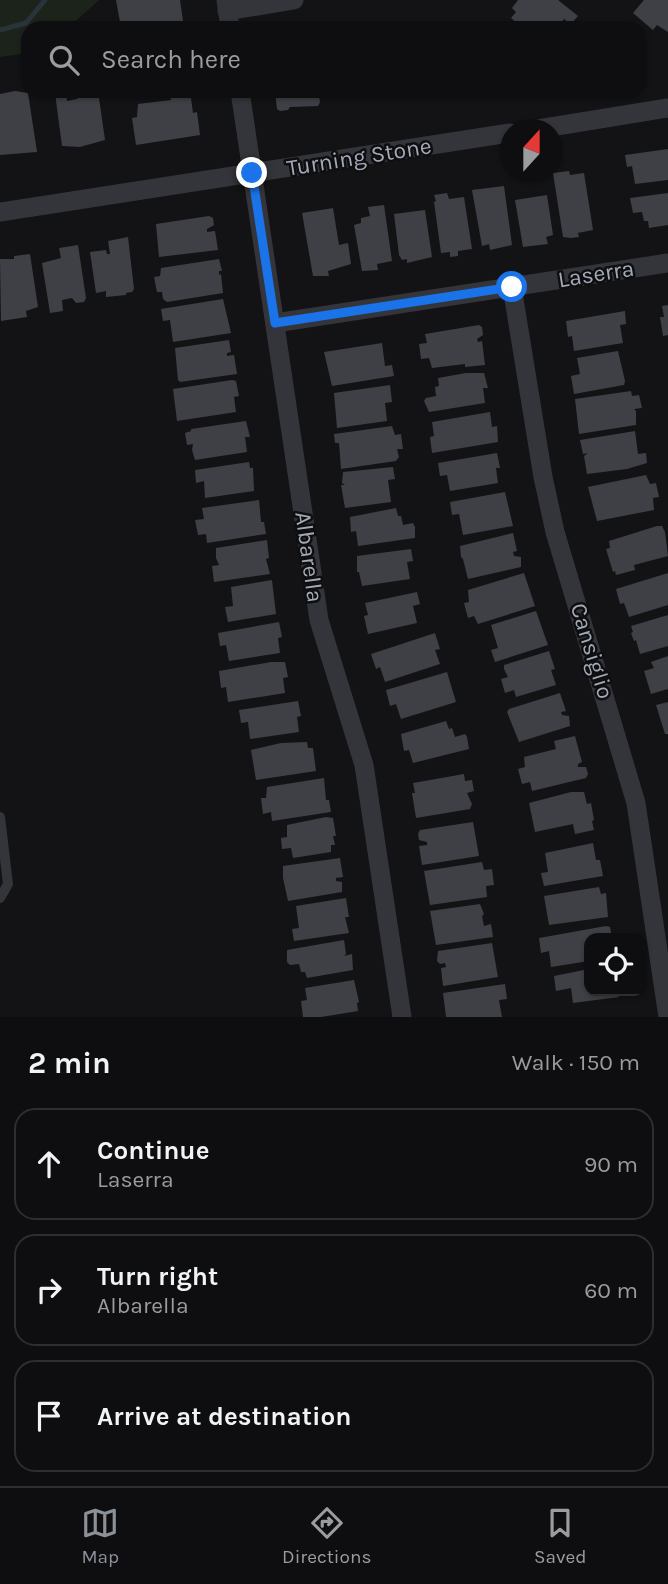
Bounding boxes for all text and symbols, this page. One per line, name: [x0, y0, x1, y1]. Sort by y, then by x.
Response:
search box: [21, 21, 647, 98]
icon: search: [45, 41, 83, 79]
text: Search here: [101, 44, 241, 75]
north arrow: [500, 119, 563, 182]
street label: Turning Stone: [285, 132, 433, 182]
route end: [236, 157, 267, 188]
street label: Laserra: [556, 255, 636, 293]
route start: [496, 271, 527, 302]
street label: Albarella: [289, 510, 329, 604]
street label: Cansiglio: [565, 600, 619, 702]
map controls: [584, 933, 647, 996]
button: locate: [584, 933, 647, 996]
text: 2 min: [28, 1045, 111, 1081]
text: Walk · 150 m: [512, 1049, 640, 1076]
text: Continue: [97, 1135, 209, 1166]
icon: ahead: [30, 1145, 68, 1183]
text: 90 m: [584, 1151, 638, 1178]
text: Laserra: [97, 1166, 174, 1193]
text: Turn right: [97, 1261, 218, 1292]
icon: right: [30, 1271, 68, 1309]
text: 60 m: [584, 1277, 638, 1304]
text: Albarella: [97, 1292, 189, 1319]
icon: arrive: [30, 1397, 68, 1435]
text: Arrive at destination: [97, 1401, 351, 1432]
tab: Map: [81, 1504, 119, 1568]
tab: Directions: [282, 1504, 371, 1568]
tab: Saved: [534, 1504, 587, 1568]

